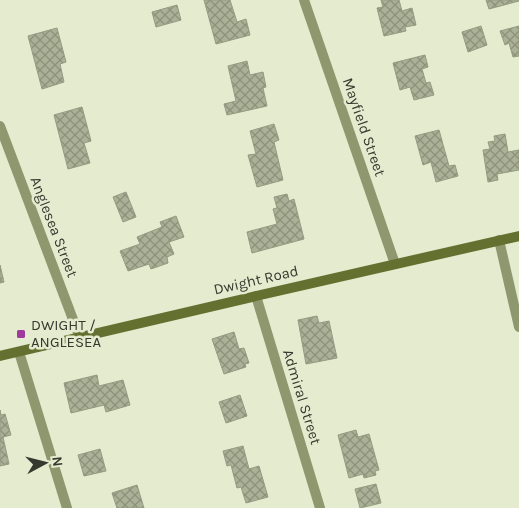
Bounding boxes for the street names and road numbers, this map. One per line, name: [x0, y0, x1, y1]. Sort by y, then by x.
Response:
street label: Mayfield Street: [339, 75, 389, 179]
street label: Anglesea Street: [26, 174, 82, 280]
street label: Dwight Road: [212, 262, 300, 298]
street label: Admiral Street: [279, 347, 325, 447]

